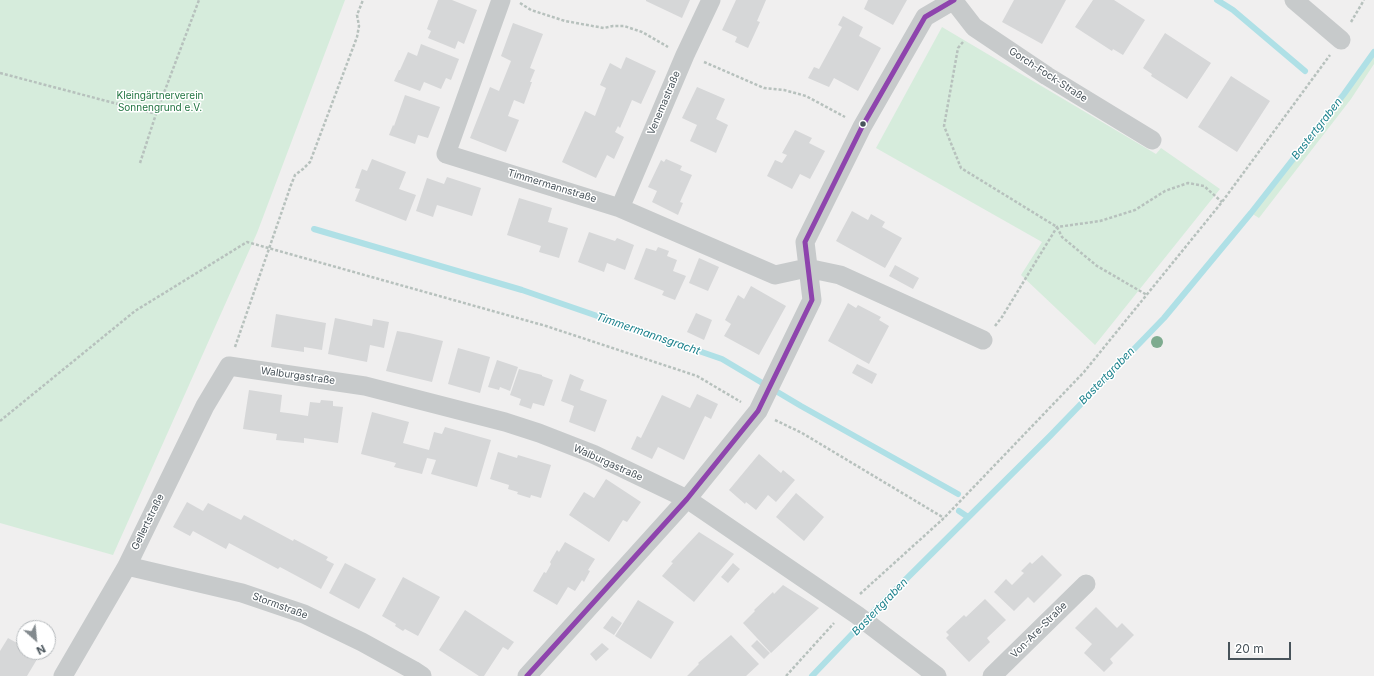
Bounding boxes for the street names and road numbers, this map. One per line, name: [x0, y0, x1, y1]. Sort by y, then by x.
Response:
street label: Gorch-Fock-Straße: [1006, 45, 1090, 105]
street label: Venemastraße: [645, 69, 683, 137]
street label: Timmermannstraße: [506, 167, 598, 205]
street label: Walburgastraße: [260, 365, 336, 387]
street label: Walburgastraße: [571, 442, 645, 484]
street label: Gellertstraße: [129, 492, 167, 552]
street label: Stormstraße: [251, 590, 309, 622]
street label: Von-Are-Straße: [1008, 599, 1070, 661]

